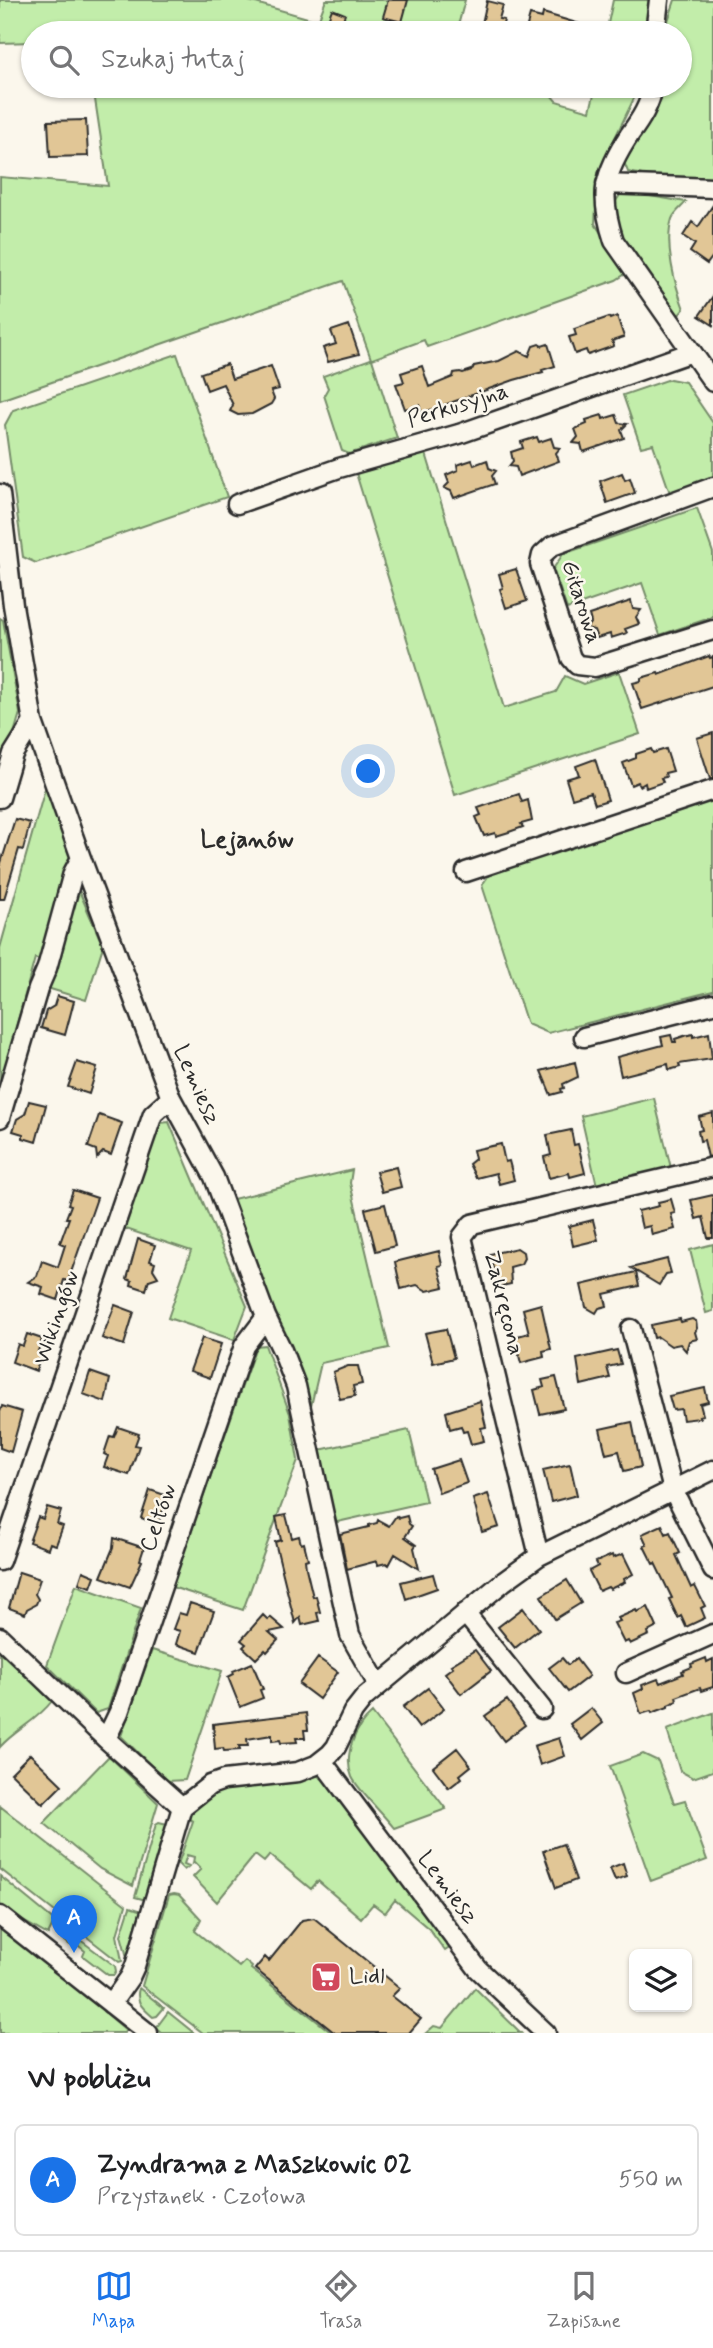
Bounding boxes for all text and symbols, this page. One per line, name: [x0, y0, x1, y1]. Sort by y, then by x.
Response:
search box: [21, 21, 692, 98]
icon: search: [45, 41, 83, 79]
text: Szukaj tutaj: [101, 43, 245, 77]
street label: Perkusyjna: [404, 376, 512, 436]
street label: Gitarowa: [553, 557, 609, 647]
your location: [351, 754, 385, 788]
district label: Lejanów: [200, 825, 294, 856]
street label: Lemiesz: [165, 1041, 227, 1129]
street label: Zakręcona: [476, 1248, 530, 1358]
street label: Wikingów: [27, 1267, 87, 1369]
street label: Celtów: [133, 1480, 185, 1556]
street label: Lemiesz: [410, 1845, 484, 1931]
pin: A: [51, 1895, 97, 1953]
map controls: [629, 1949, 692, 2012]
button: layers: [629, 1949, 692, 2012]
supermarket icon: Lidl: [309, 1960, 343, 1994]
place label: Lidl: [349, 1962, 385, 1992]
text: W pobliżu: [28, 2059, 151, 2098]
text: Zyndrama z Maszkowic 02: [97, 2148, 412, 2182]
text: A: [45, 2165, 61, 2195]
text: 550 m: [619, 2165, 683, 2195]
text: Przystanek · Czołowa: [97, 2182, 306, 2212]
tab: Mapa: [92, 2267, 135, 2334]
tab: Trasa: [319, 2267, 362, 2334]
tab: Zapisane: [546, 2267, 621, 2334]

